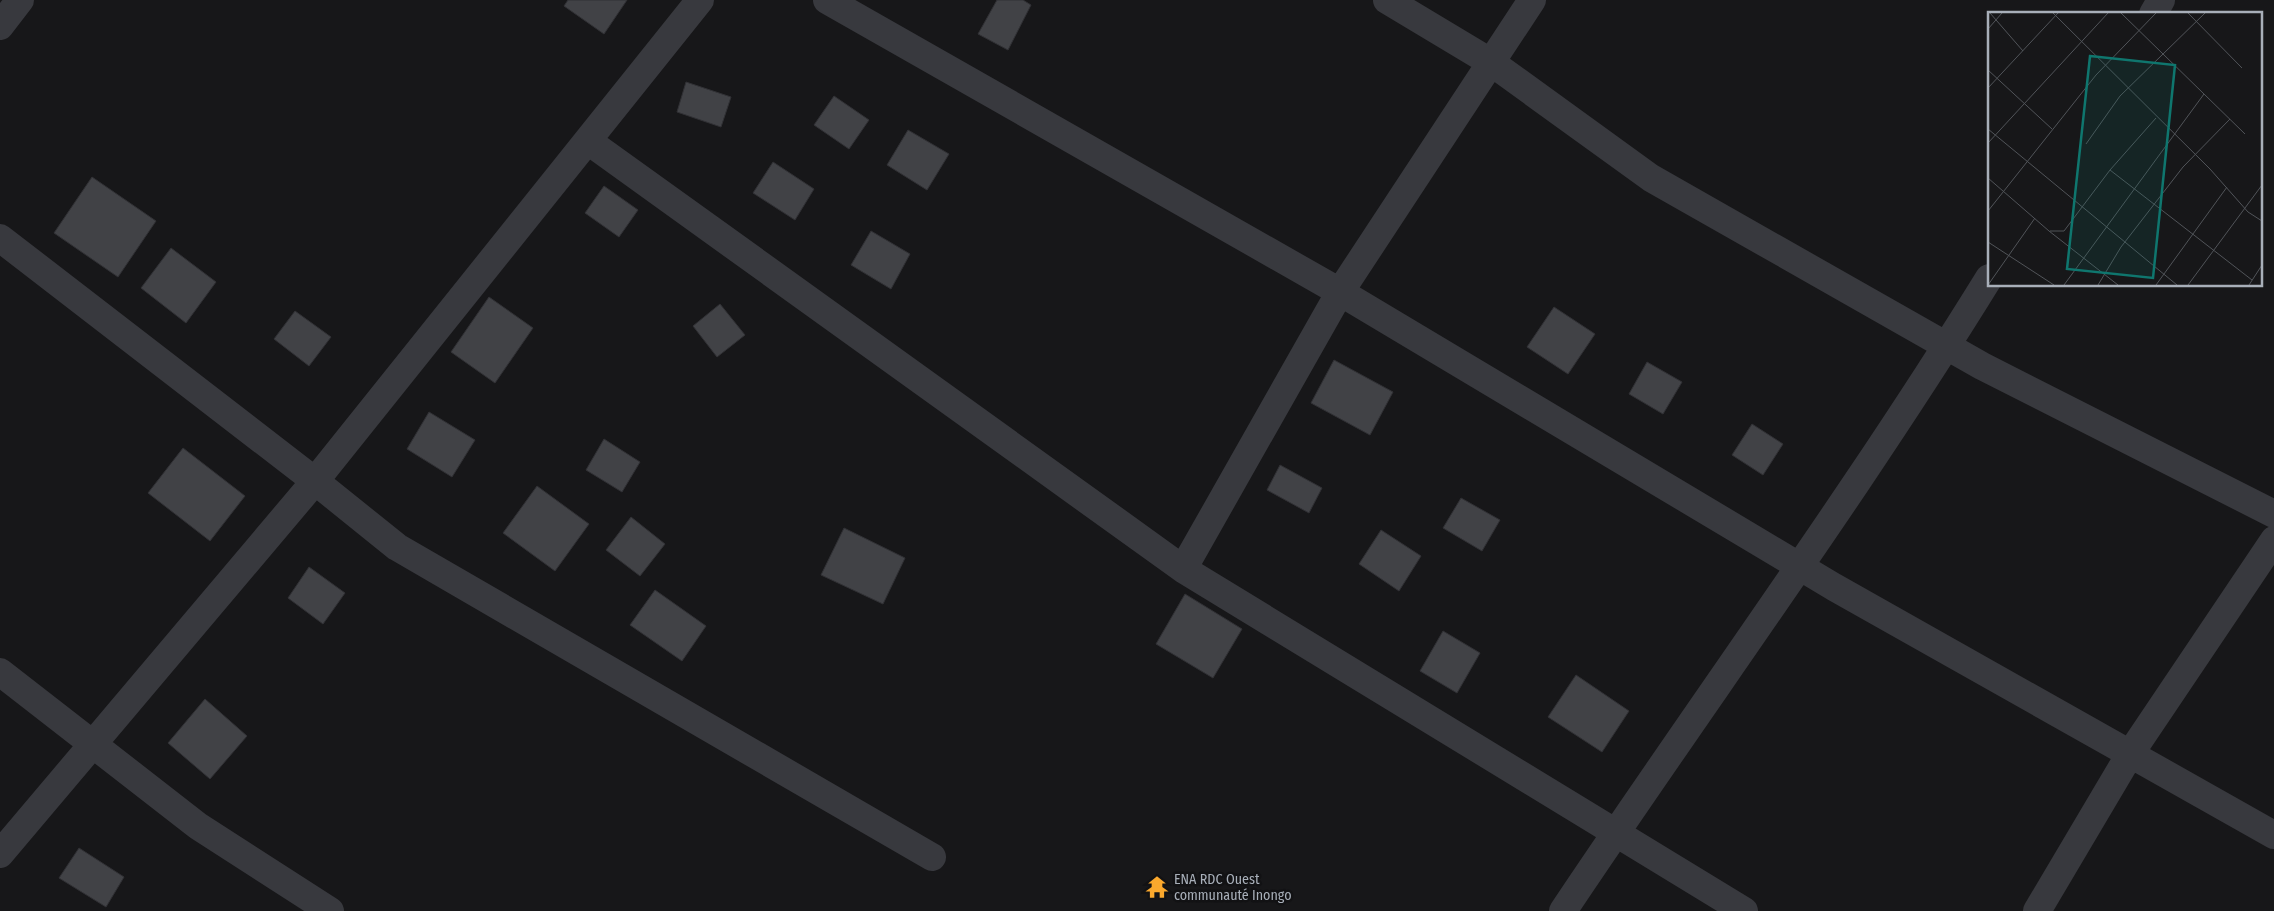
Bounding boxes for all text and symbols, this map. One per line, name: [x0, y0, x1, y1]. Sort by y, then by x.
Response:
inset map: [1988, 12, 2262, 286]
place label: ENA RDC Ouest communauté Inongo: [1174, 871, 1292, 904]
temple icon: ENA RDC Ouest communauté Inongo: [1144, 874, 1170, 900]

